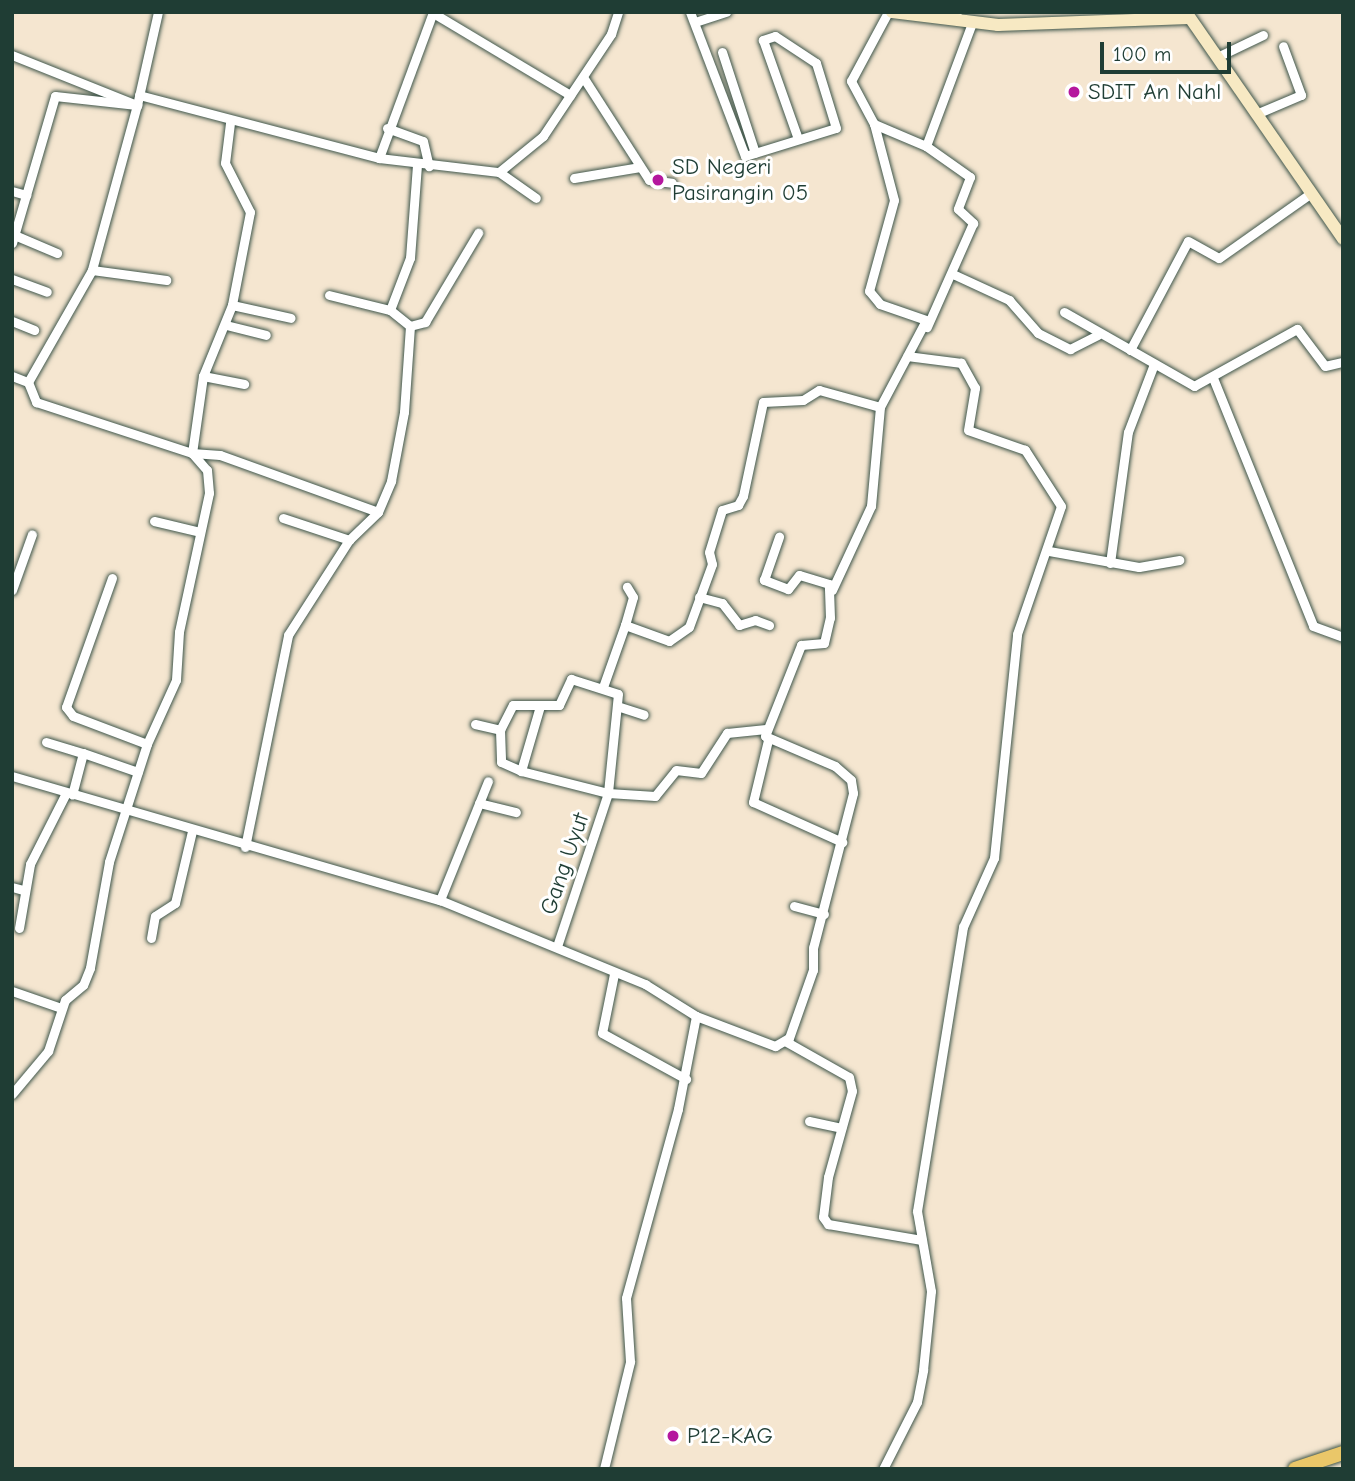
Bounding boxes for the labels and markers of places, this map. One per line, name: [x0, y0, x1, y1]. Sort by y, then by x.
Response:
place label: SDIT An Nahl: [1088, 78, 1221, 106]
marker: SDIT An Nahl: [1066, 84, 1082, 100]
place label: SD Negeri Pasirangin 05: [672, 153, 808, 207]
marker: SD Negeri Pasirangin 05: [650, 172, 666, 188]
place label: P12-KAG: [687, 1422, 773, 1450]
marker: P12-KAG: [665, 1428, 681, 1444]

